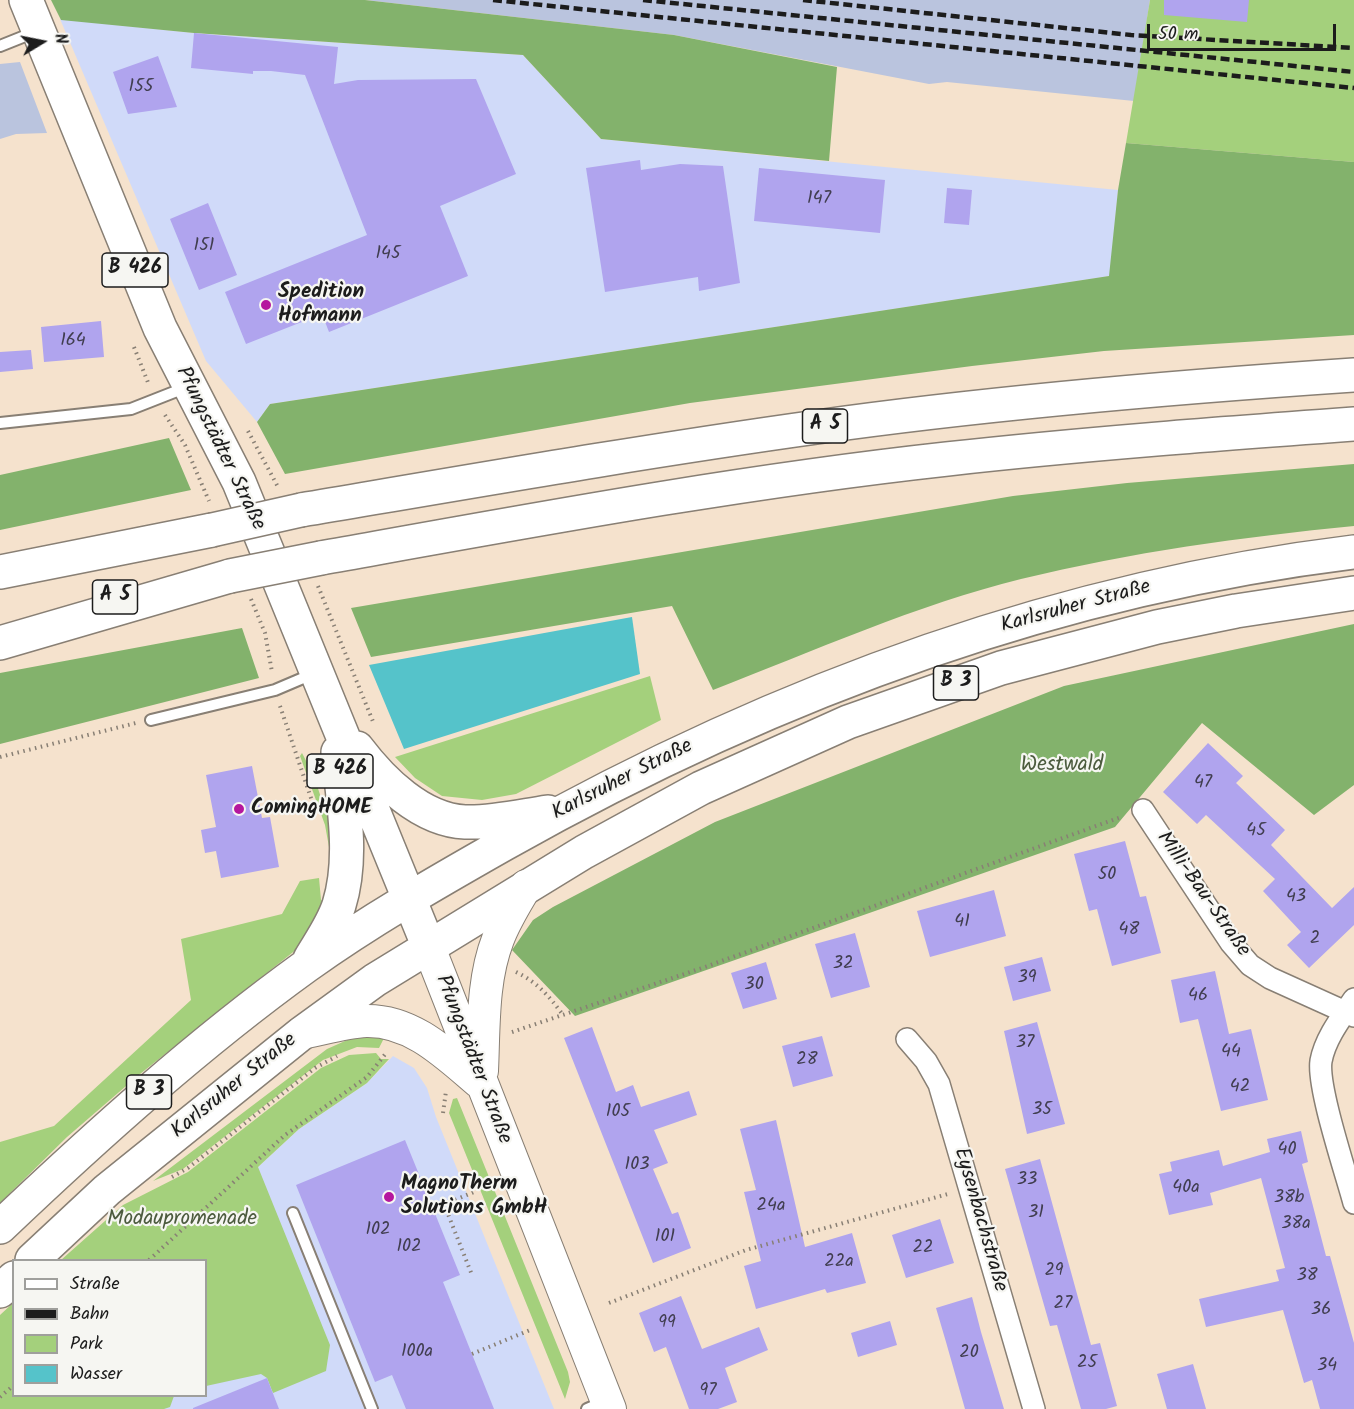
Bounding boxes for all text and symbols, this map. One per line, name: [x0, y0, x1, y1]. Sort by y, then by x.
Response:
north arrow: [12, 12, 72, 72]
scale bar: [1150, 12, 1339, 50]
text: 50 m: [1158, 20, 1198, 49]
text: N: [47, 32, 73, 46]
house number: 155: [129, 77, 153, 99]
house number: 147: [807, 189, 831, 211]
house number: 151: [194, 236, 214, 258]
house number: 145: [375, 244, 401, 266]
road number: B 426: [102, 253, 168, 287]
place label: Spedition Hofmann: [278, 280, 364, 330]
marker: Spedition Hofmann: [259, 298, 273, 312]
house number: 164: [60, 331, 86, 353]
street label: Pfungstädter Straße: [168, 363, 270, 535]
road number: A 5: [802, 409, 848, 443]
street label: Karlsruher Straße: [998, 576, 1154, 640]
road number: A 5: [92, 580, 138, 614]
road number: B 3: [934, 666, 978, 700]
street label: Karlsruher Straße: [549, 735, 697, 827]
park label: Westwald: [1021, 753, 1103, 779]
road number: B 426: [307, 754, 373, 788]
house number: 47: [1194, 773, 1212, 795]
place label: ComingHOME: [251, 796, 372, 822]
marker: ComingHOME: [232, 802, 246, 816]
house number: 45: [1246, 821, 1266, 843]
street label: Milli-Bau-Straße: [1149, 827, 1255, 963]
house number: 50: [1098, 865, 1116, 887]
house number: 43: [1286, 887, 1306, 909]
house number: 41: [954, 912, 970, 934]
house number: 48: [1119, 920, 1139, 942]
house number: 2: [1310, 929, 1320, 951]
house number: 32: [833, 954, 853, 976]
house number: 39: [1017, 968, 1037, 990]
street label: Pfungstädter Straße: [428, 972, 516, 1148]
house number: 30: [744, 975, 764, 997]
house number: 46: [1188, 986, 1208, 1008]
street label: Karlsruher Straße: [167, 1029, 303, 1145]
house number: 37: [1016, 1033, 1034, 1055]
house number: 44: [1221, 1042, 1241, 1064]
house number: 28: [796, 1050, 818, 1072]
road number: B 3: [126, 1075, 172, 1109]
house number: 42: [1230, 1077, 1250, 1099]
house number: 35: [1032, 1100, 1052, 1122]
house number: 105: [606, 1102, 630, 1124]
house number: 40: [1278, 1140, 1296, 1162]
street label: Eysenbachstraße: [946, 1145, 1012, 1295]
house number: 103: [625, 1155, 649, 1177]
house number: 33: [1017, 1170, 1037, 1192]
place label: MagnoTherm Solutions GmbH: [401, 1172, 547, 1222]
house number: 40a: [1172, 1178, 1200, 1200]
house number: 38b: [1274, 1188, 1304, 1210]
marker: MagnoTherm Solutions GmbH: [382, 1190, 396, 1204]
house number: 24a: [757, 1196, 785, 1218]
house number: 31: [1028, 1203, 1044, 1225]
park label: Modaupromenade: [107, 1207, 257, 1233]
house number: 38a: [1281, 1214, 1311, 1236]
house number: 102: [365, 1220, 391, 1242]
house number: 101: [655, 1227, 675, 1249]
house number: 102: [396, 1237, 422, 1259]
house number: 22: [913, 1238, 933, 1260]
house number: 22a: [824, 1252, 854, 1274]
legend: [12, 1259, 207, 1397]
house number: 29: [1044, 1261, 1064, 1283]
house number: 38: [1296, 1266, 1318, 1288]
text: Straße: [70, 1270, 120, 1299]
house number: 27: [1054, 1294, 1072, 1316]
text: Bahn: [70, 1300, 109, 1329]
house number: 36: [1311, 1300, 1331, 1322]
house number: 99: [658, 1313, 676, 1335]
text: Park: [70, 1330, 103, 1359]
house number: 100a: [401, 1342, 433, 1364]
house number: 20: [959, 1343, 979, 1365]
house number: 25: [1077, 1353, 1097, 1375]
house number: 34: [1317, 1356, 1337, 1378]
text: Wasser: [70, 1360, 122, 1389]
house number: 97: [699, 1381, 717, 1403]

